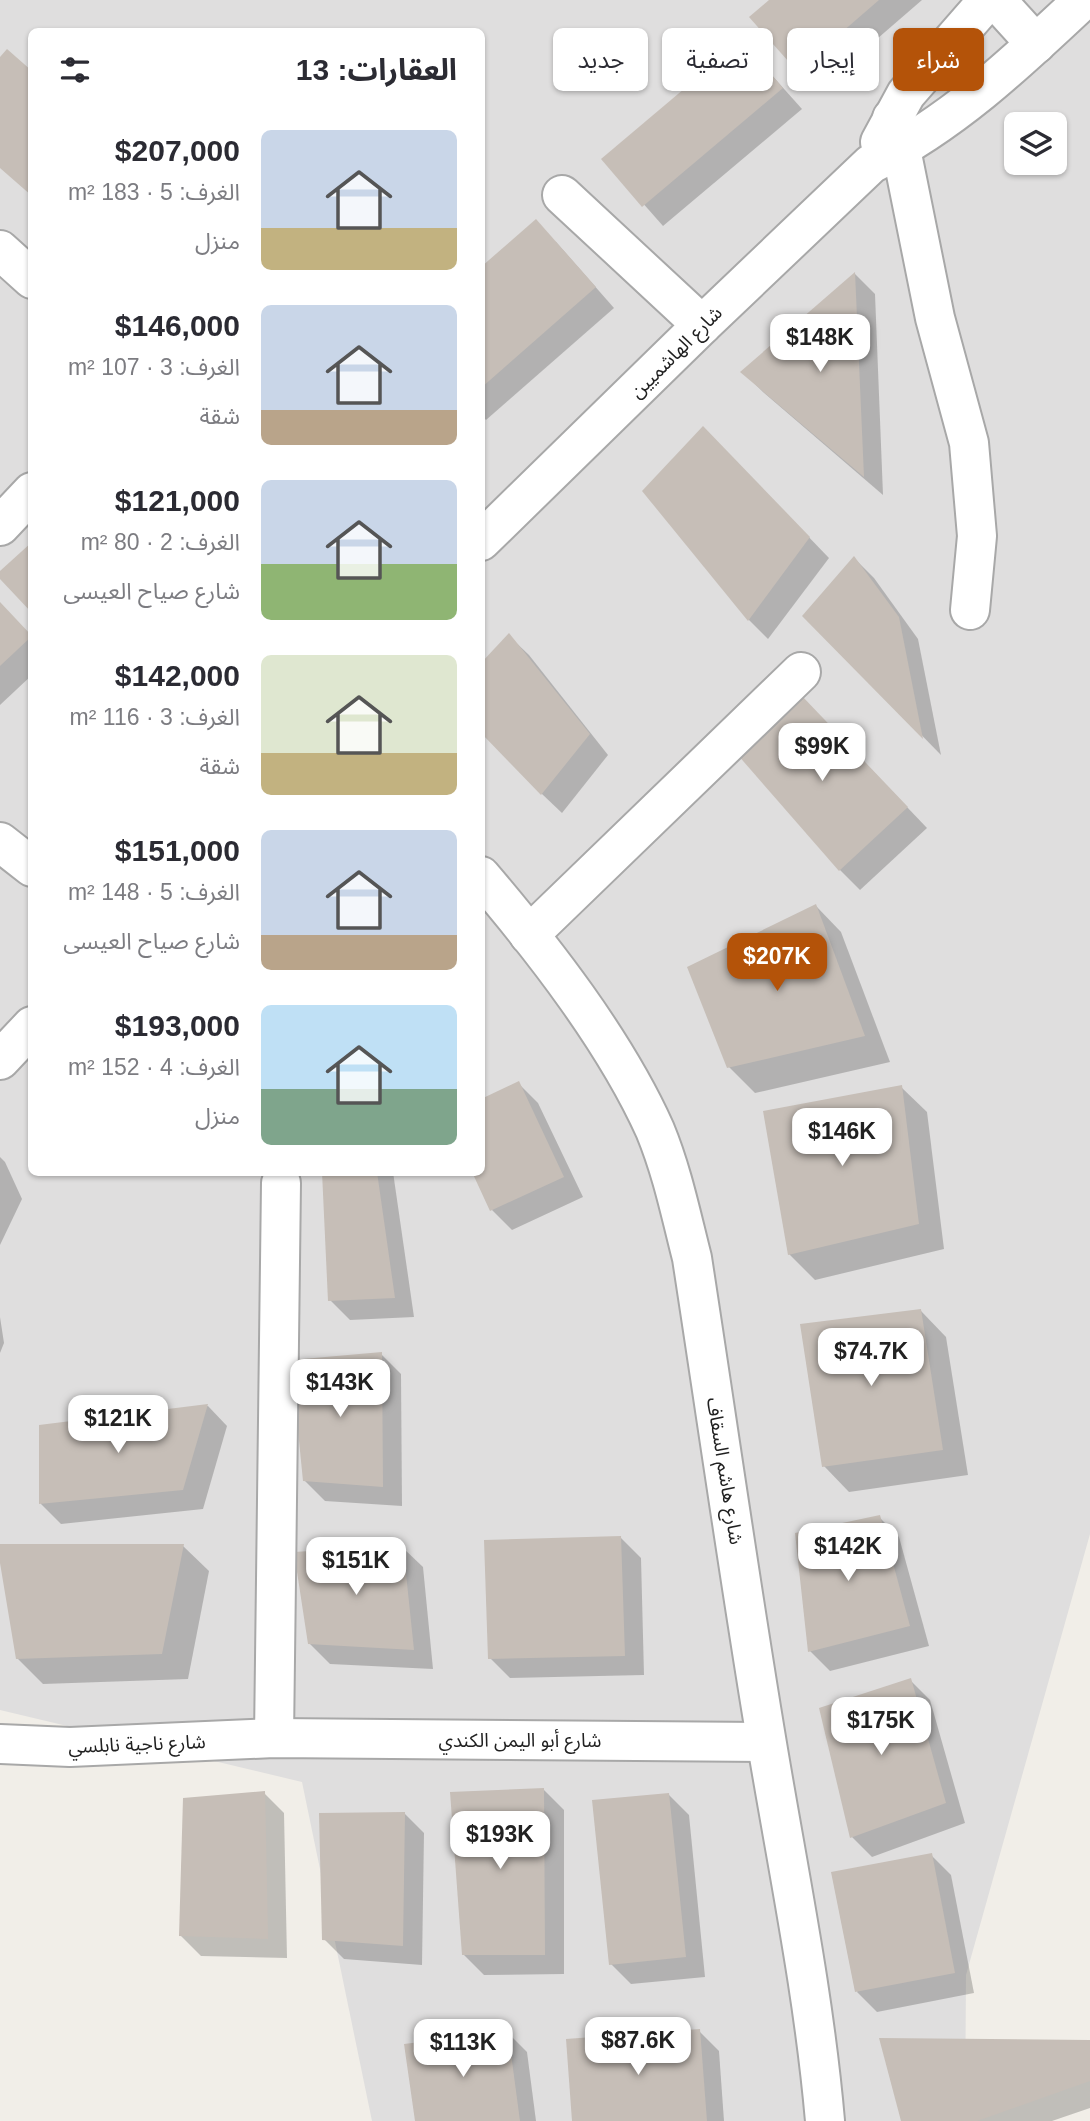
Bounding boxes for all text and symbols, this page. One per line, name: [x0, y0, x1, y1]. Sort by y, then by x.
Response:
chip: جديد: [553, 28, 648, 91]
chip: تصفية: [662, 28, 773, 91]
chip: إيجار: [787, 28, 879, 91]
chip: شراء: [893, 28, 984, 91]
icon: filters: [56, 51, 94, 89]
text: العقارات: 13: [296, 53, 457, 86]
map controls: [1004, 112, 1067, 175]
button: layers: [1004, 112, 1067, 175]
text: $207,000: [115, 134, 240, 167]
icon: home: [317, 158, 401, 242]
text: الغرف: 5 · 183 m²: [68, 179, 240, 205]
text: منزل: [195, 228, 240, 254]
street label: شارع الهاشميين: [626, 302, 728, 404]
text: $146,000: [115, 309, 240, 342]
pin: $148K: [771, 314, 869, 374]
text: $148K: [786, 324, 854, 350]
icon: home: [317, 333, 401, 417]
text: الغرف: 3 · 107 m²: [68, 354, 240, 380]
text: شقة: [199, 403, 240, 429]
text: $121,000: [115, 484, 240, 517]
icon: home: [317, 508, 401, 592]
text: الغرف: 2 · 80 m²: [81, 529, 240, 555]
text: شارع صياح العيسى: [63, 578, 240, 604]
text: $142,000: [115, 659, 240, 692]
icon: home: [317, 683, 401, 767]
text: الغرف: 3 · 116 m²: [70, 704, 240, 730]
pin: $99K: [781, 724, 863, 783]
text: $99K: [795, 733, 849, 759]
text: شقة: [199, 753, 240, 779]
text: $151,000: [115, 834, 240, 867]
icon: home: [317, 858, 401, 942]
text: الغرف: 5 · 148 m²: [68, 879, 240, 905]
text: شارع صياح العيسى: [63, 928, 240, 954]
pin: $207K: [728, 934, 826, 993]
text: $207K: [743, 943, 811, 969]
text: $193,000: [115, 1009, 240, 1042]
icon: home: [317, 1033, 401, 1117]
text: الغرف: 4 · 152 m²: [68, 1054, 240, 1080]
text: منزل: [195, 1103, 240, 1129]
pin: $146K: [793, 1108, 891, 1168]
text: $146K: [808, 1118, 876, 1144]
pin: $74.7K: [814, 1328, 928, 1388]
text: $74.7K: [834, 1338, 908, 1364]
pin: $143K: [291, 1360, 389, 1419]
text: $143K: [306, 1369, 374, 1395]
pin: $121K: [69, 1396, 167, 1455]
street label: شارع هاشم السقاف: [699, 1396, 747, 1547]
text: $121K: [84, 1405, 152, 1431]
pin: $142K: [799, 1524, 897, 1583]
text: $142K: [814, 1533, 882, 1559]
pin: $151K: [307, 1538, 405, 1597]
text: $151K: [322, 1547, 390, 1573]
pin: $175K: [832, 1698, 930, 1757]
text: $175K: [847, 1707, 915, 1733]
street label: شارع أبو اليمن الكندي: [439, 1729, 602, 1755]
street label: شارع ناجية نابلسي: [68, 1731, 206, 1761]
pin: $193K: [451, 1812, 549, 1871]
text: $193K: [466, 1821, 534, 1847]
pin: $87.6K: [581, 2018, 695, 2077]
pin: $113K: [414, 2020, 512, 2079]
text: $87.6K: [601, 2027, 675, 2053]
text: $113K: [430, 2029, 496, 2055]

